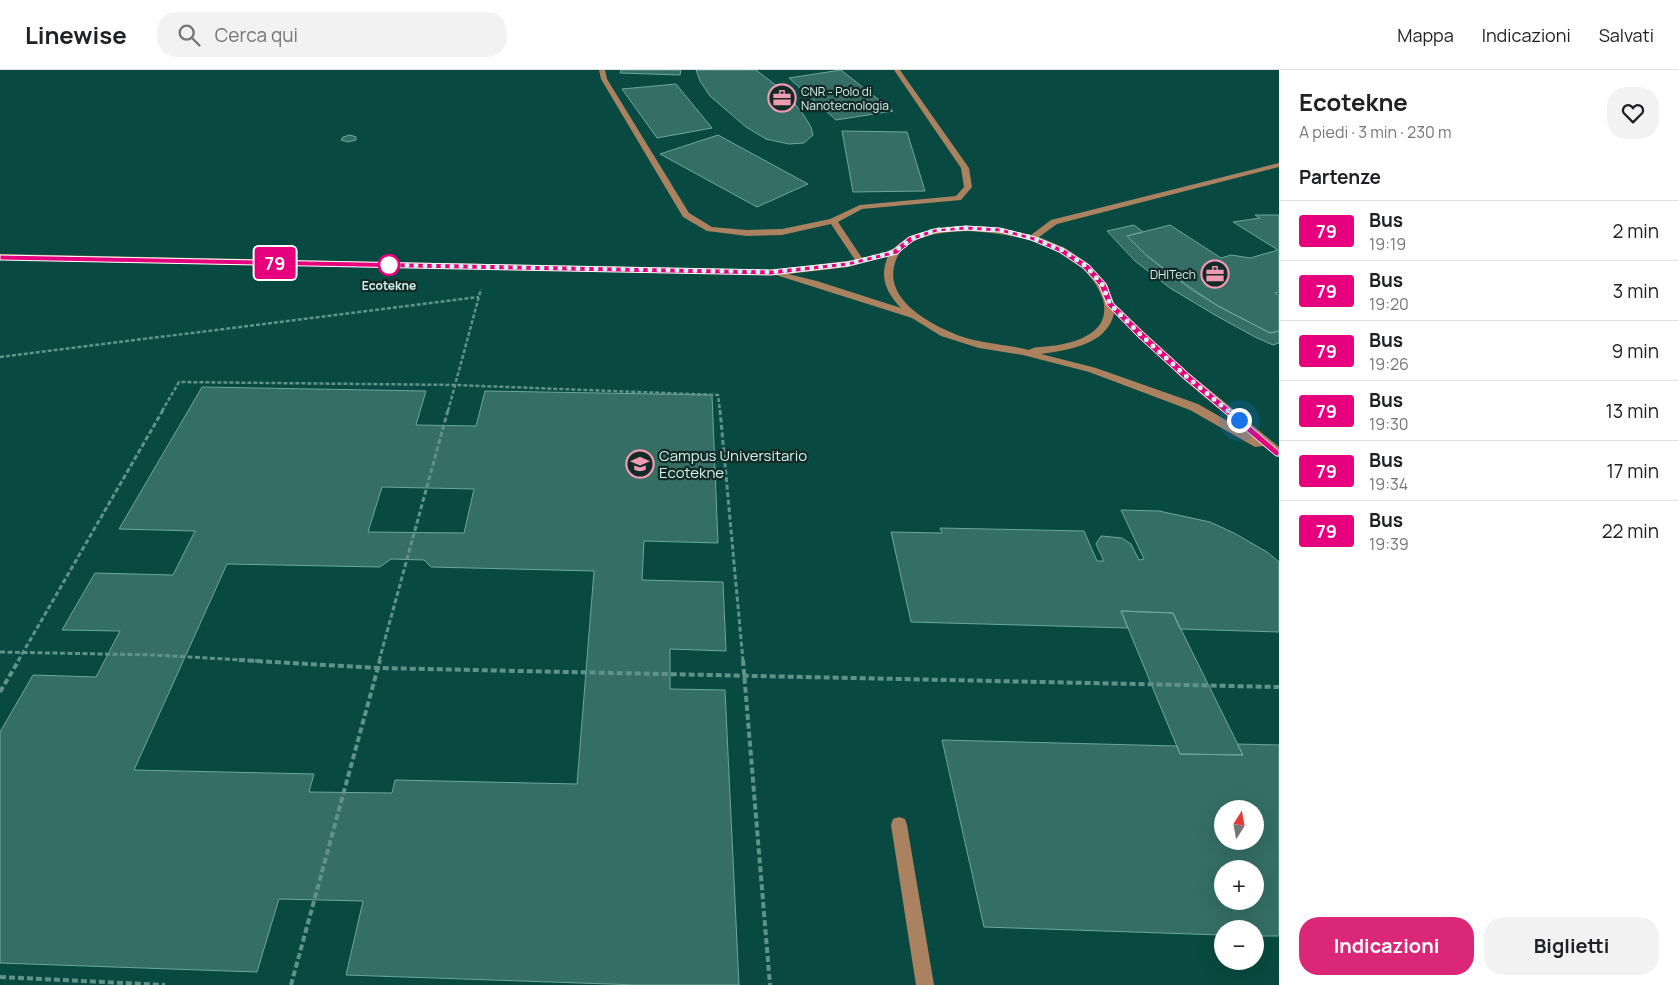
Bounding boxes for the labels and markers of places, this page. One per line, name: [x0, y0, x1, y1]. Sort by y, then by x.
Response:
office icon: CNR - Polo di Nanotecnologia: [767, 83, 797, 113]
place label: CNR - Polo di Nanotecnologia: [801, 83, 889, 114]
marker: Ecotekne: [378, 254, 400, 276]
office icon: DHITech: [1200, 259, 1230, 289]
place label: DHITech: [1150, 266, 1196, 283]
place label: Ecotekne: [362, 277, 416, 294]
place label: Campus Universitario Ecotekne: [659, 445, 807, 483]
school or university icon: Campus Universitario Ecotekne: [625, 449, 655, 479]

